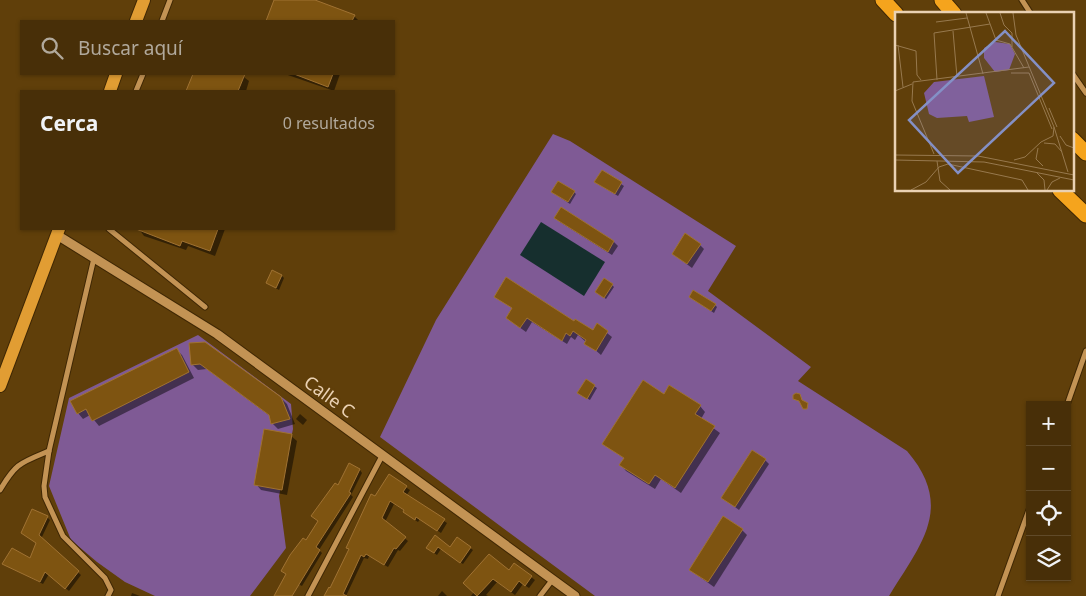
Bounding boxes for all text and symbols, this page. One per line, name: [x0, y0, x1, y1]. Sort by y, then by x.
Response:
inset map: [895, 12, 1074, 191]
search box: [20, 20, 395, 75]
icon: search: [38, 34, 66, 62]
text: Buscar aquí: [78, 35, 183, 61]
text: Cerca: [40, 109, 98, 137]
text: 0 resultados: [283, 112, 375, 134]
street label: Calle C: [299, 370, 360, 423]
map controls: [1026, 401, 1071, 581]
button: +: [1026, 401, 1071, 446]
button: −: [1026, 446, 1071, 491]
button: locate: [1026, 491, 1071, 536]
button: layers: [1026, 536, 1071, 581]

